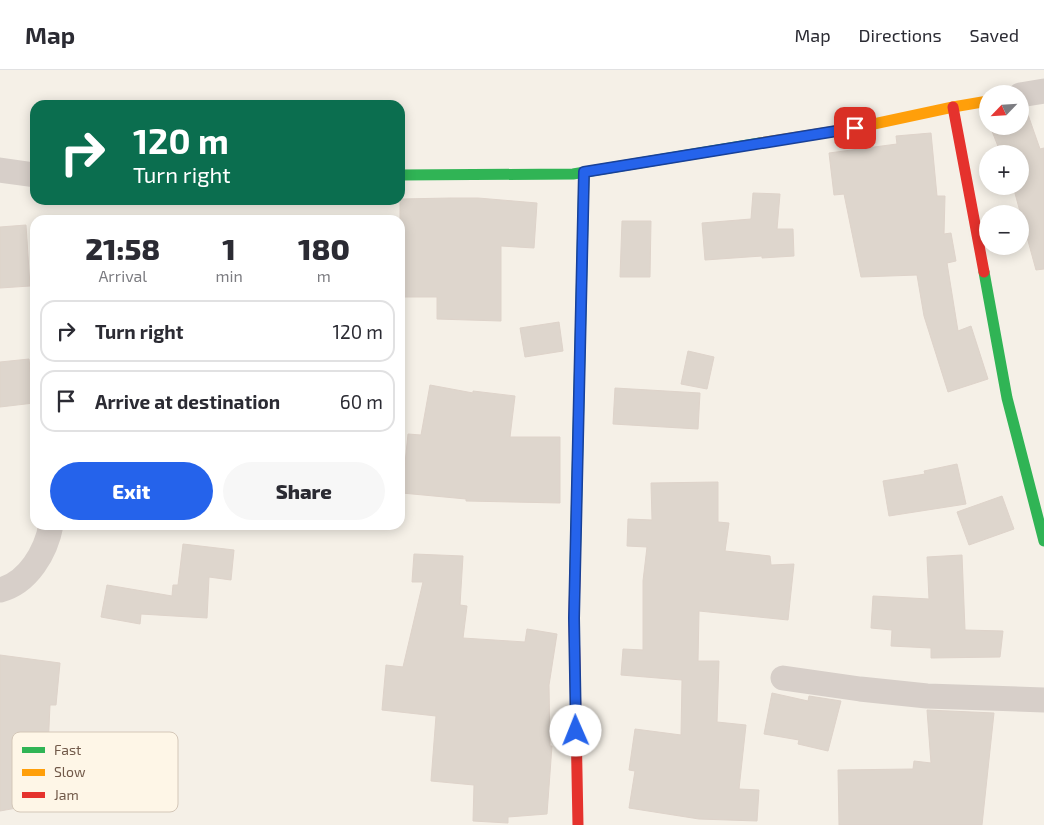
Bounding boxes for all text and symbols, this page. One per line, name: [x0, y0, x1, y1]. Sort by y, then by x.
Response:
text: Map: [25, 20, 75, 49]
text: Map: [794, 24, 831, 46]
text: Directions: [859, 24, 942, 46]
text: Saved: [970, 24, 1019, 46]
north arrow: [979, 85, 1029, 135]
map controls: [979, 85, 1029, 255]
pin: [834, 107, 876, 149]
icon: arrive: [841, 114, 869, 142]
text: 120 m: [133, 119, 229, 161]
icon: right: [50, 120, 115, 185]
button: +: [979, 145, 1029, 195]
text: Turn right: [133, 161, 231, 187]
button: −: [979, 205, 1029, 255]
text: 21:58: [85, 230, 160, 266]
text: 1: [222, 230, 236, 266]
text: 180: [298, 230, 350, 266]
text: Arrival: [98, 266, 147, 285]
text: min: [215, 266, 243, 285]
text: m: [317, 266, 331, 285]
icon: right: [52, 317, 80, 345]
text: Turn right: [95, 320, 183, 343]
text: 120 m: [332, 320, 383, 343]
icon: arrive: [52, 387, 80, 415]
text: Arrive at destination: [95, 390, 280, 413]
text: 60 m: [340, 390, 383, 413]
button: Exit: [50, 462, 213, 520]
button: Share: [223, 462, 385, 520]
position arrow: [549, 704, 601, 756]
legend: [12, 732, 178, 812]
text: Fast: [54, 741, 81, 758]
text: Slow: [54, 763, 86, 780]
text: Jam: [54, 786, 79, 803]

